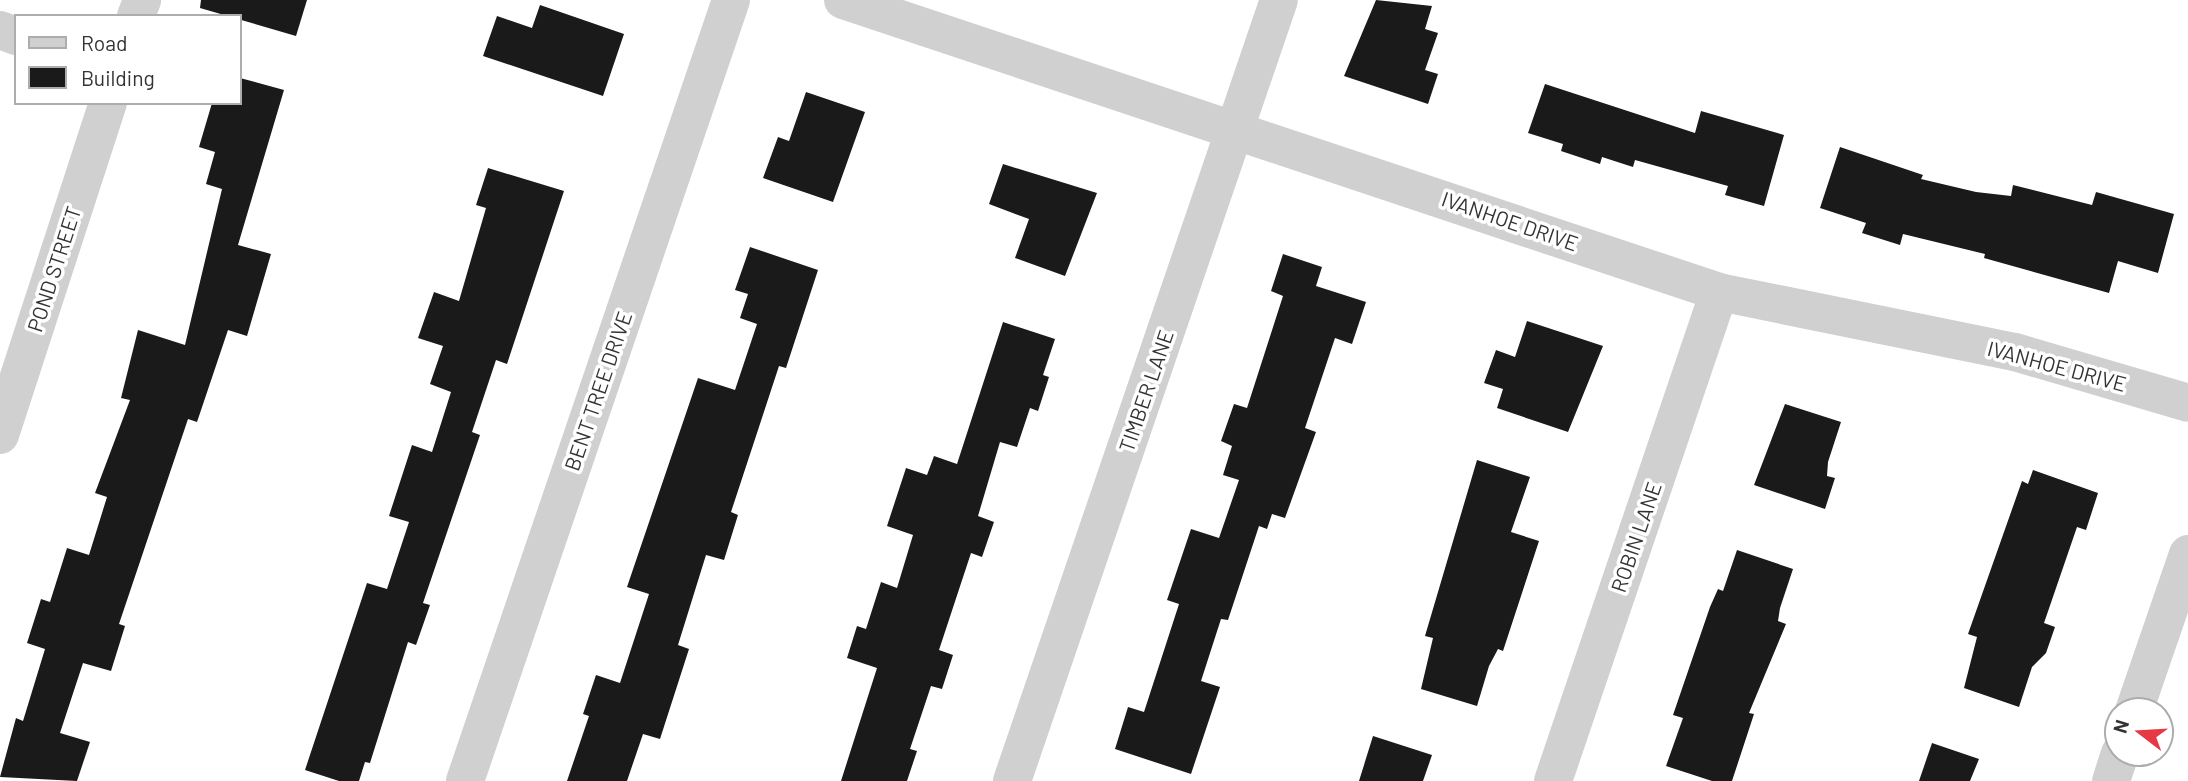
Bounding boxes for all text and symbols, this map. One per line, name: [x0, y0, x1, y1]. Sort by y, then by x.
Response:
legend: [14, 14, 242, 105]
text: Road: [81, 30, 127, 55]
text: Building: [81, 65, 155, 90]
street label: IVANHOE DRIVE: [1439, 186, 1581, 256]
street label: POND STREET: [22, 203, 86, 335]
street label: BENT TREE DRIVE: [559, 308, 637, 474]
street label: TIMBER LANE: [1113, 327, 1179, 455]
street label: IVANHOE DRIVE: [1985, 335, 2129, 397]
street label: ROBIN LANE: [1605, 478, 1667, 596]
north arrow: [2104, 697, 2174, 767]
text: N: [2108, 717, 2133, 736]

